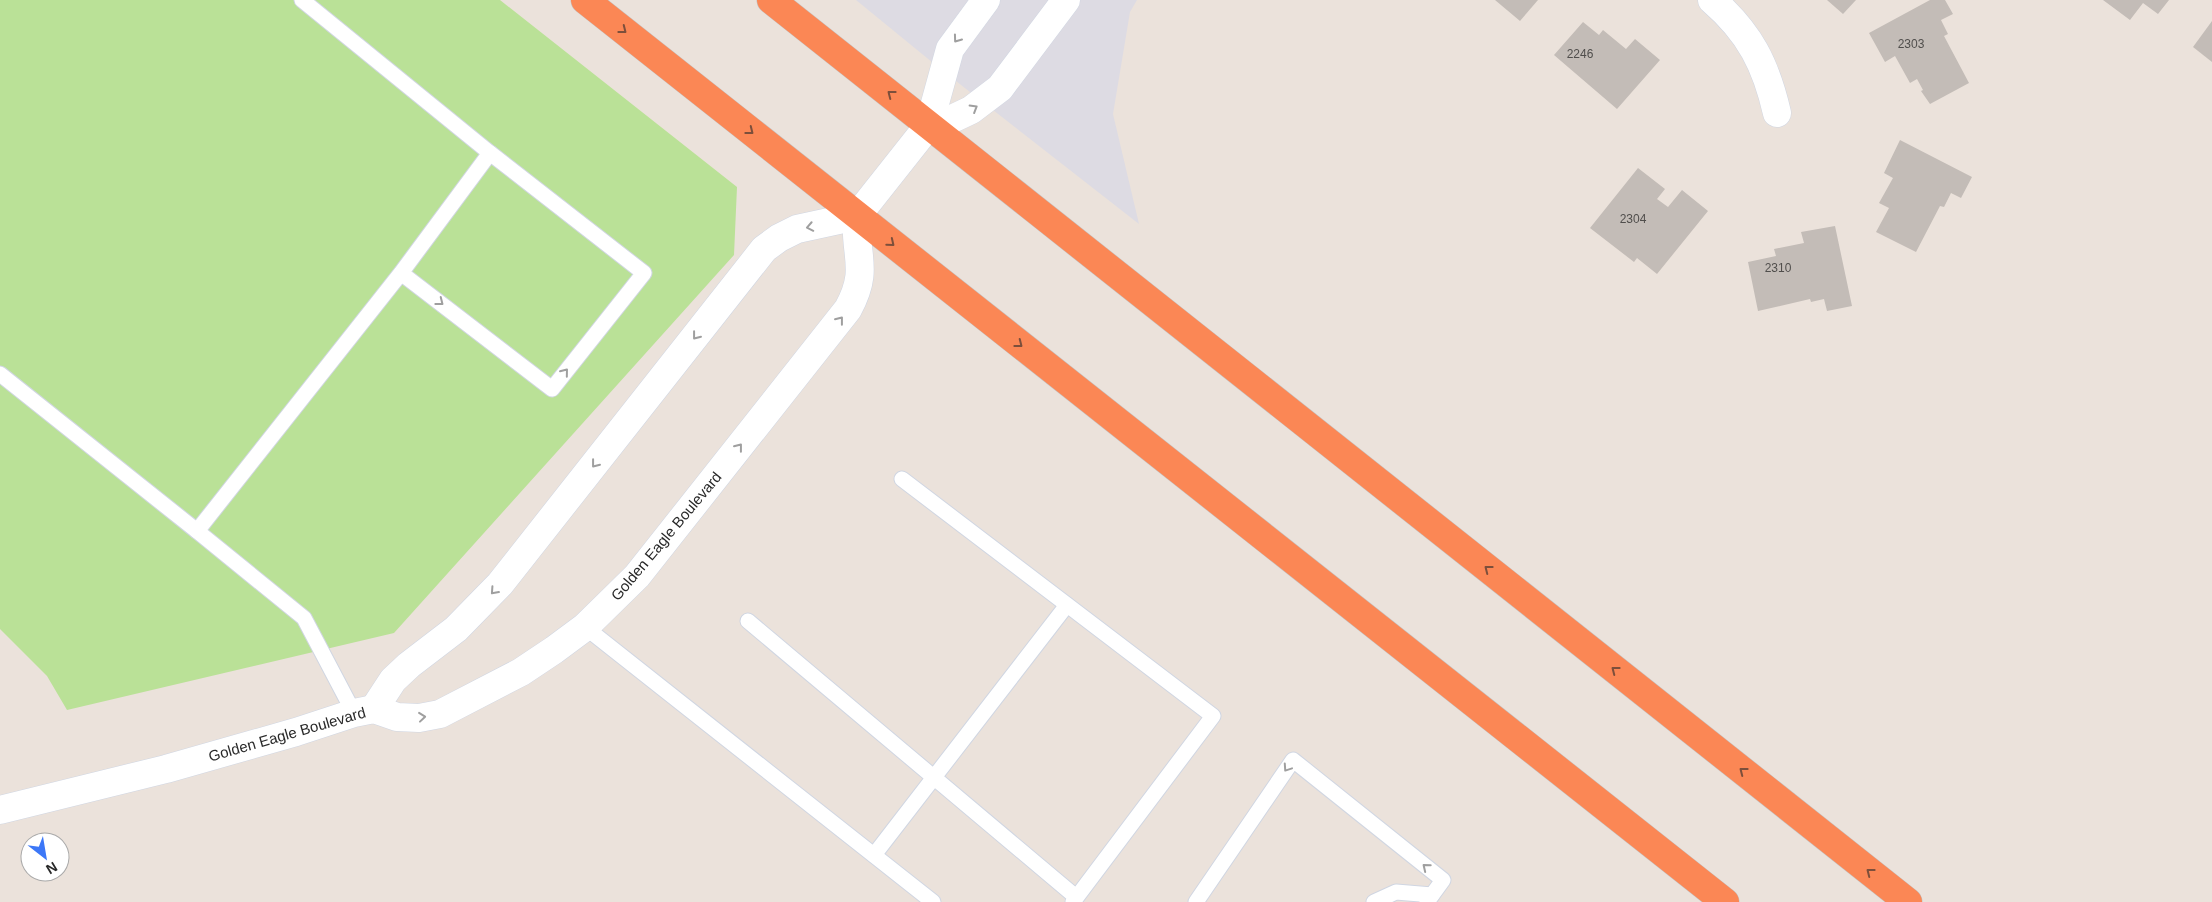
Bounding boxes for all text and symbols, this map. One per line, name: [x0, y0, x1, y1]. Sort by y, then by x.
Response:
one-way arrow: [617, 25, 626, 33]
one-way arrow: [954, 34, 963, 43]
house number: 2303: [1898, 37, 1925, 51]
house number: 2246: [1567, 47, 1594, 61]
one-way arrow: [887, 91, 896, 100]
one-way arrow: [969, 104, 978, 114]
one-way arrow: [744, 126, 753, 134]
house number: 2304: [1620, 212, 1647, 226]
one-way arrow: [805, 221, 814, 231]
one-way arrow: [885, 237, 895, 246]
house number: 2310: [1765, 261, 1792, 275]
one-way arrow: [434, 297, 443, 305]
one-way arrow: [834, 317, 842, 326]
one-way arrow: [693, 330, 701, 339]
one-way arrow: [1013, 338, 1022, 346]
one-way arrow: [560, 369, 568, 378]
one-way arrow: [733, 444, 742, 453]
one-way arrow: [593, 458, 601, 467]
street label: Golden Eagle Boulevard: [607, 468, 725, 604]
one-way arrow: [1485, 566, 1494, 574]
one-way arrow: [491, 585, 500, 594]
one-way arrow: [1612, 667, 1621, 675]
street label: Golden Eagle Boulevard: [206, 703, 368, 765]
one-way arrow: [418, 712, 426, 723]
one-way arrow: [1284, 763, 1294, 772]
one-way arrow: [1739, 767, 1748, 776]
north arrow: [20, 832, 70, 882]
text: N: [43, 859, 60, 878]
one-way arrow: [1422, 863, 1431, 872]
one-way arrow: [1867, 869, 1876, 877]

